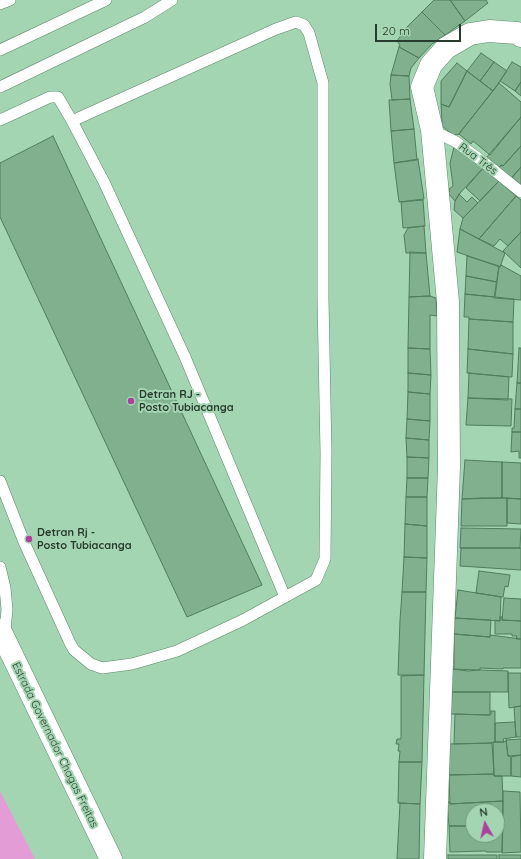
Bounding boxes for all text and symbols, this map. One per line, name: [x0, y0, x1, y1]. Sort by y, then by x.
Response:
scale bar: [377, 16, 463, 42]
text: 20 m: [382, 23, 410, 38]
street label: Rua Três: [456, 140, 500, 178]
place label: Detran RJ - Posto Tubiacanga: [139, 388, 234, 414]
marker: Detran RJ - Posto Tubiacanga: [126, 396, 136, 406]
place label: Detran Rj - Posto Tubiacanga: [37, 526, 132, 552]
marker: Detran Rj - Posto Tubiacanga: [24, 534, 34, 544]
street label: Estrada Governador Chagas Freitas: [9, 660, 101, 830]
north arrow: [465, 803, 505, 843]
text: N: [478, 805, 488, 820]

